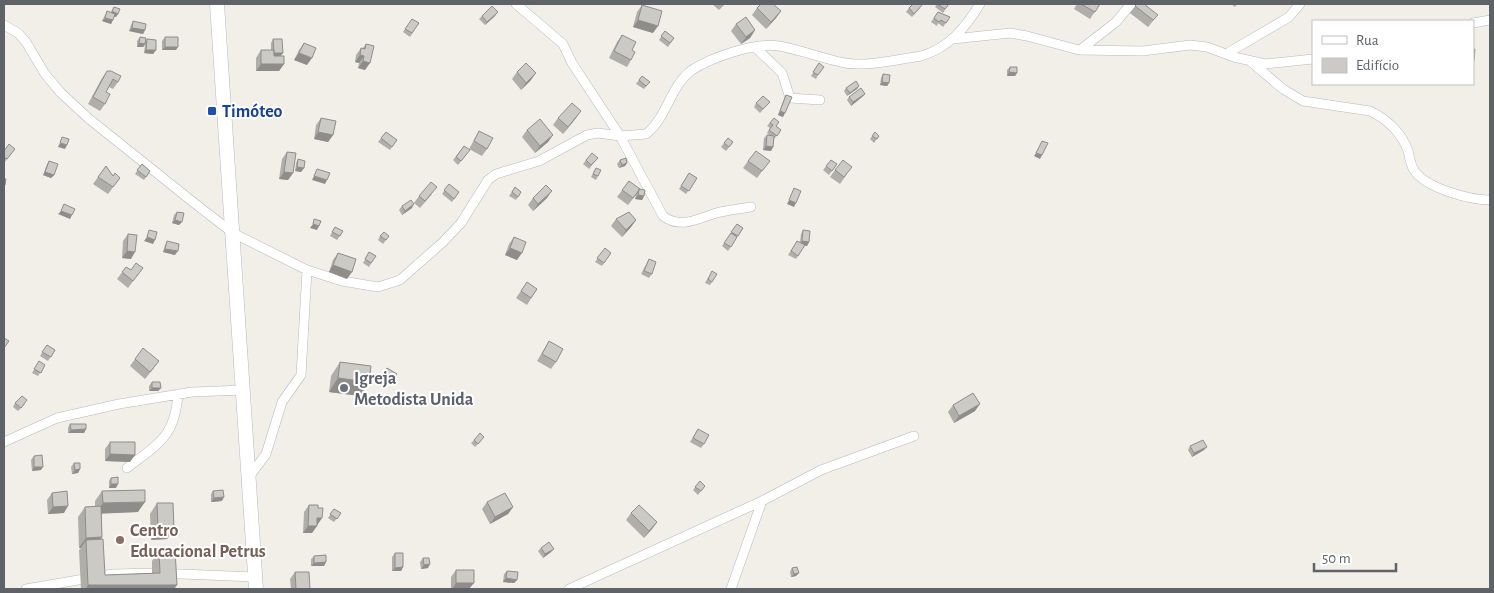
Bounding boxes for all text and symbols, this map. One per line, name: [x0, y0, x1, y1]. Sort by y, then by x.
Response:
legend: [1312, 20, 1474, 85]
text: Rua: [1356, 33, 1379, 48]
text: Edifício: [1356, 58, 1399, 73]
place label: Timóteo: [222, 103, 283, 121]
marker: Timóteo: [206, 105, 218, 117]
place label: Igreja Metodista Unida: [354, 370, 474, 409]
marker: Igreja Metodista Unida: [338, 382, 350, 394]
place label: Centro Educacional Petrus: [130, 522, 266, 561]
marker: Centro Educacional Petrus: [114, 534, 126, 546]
scale bar: [1314, 540, 1396, 572]
text: 50 m: [1322, 551, 1351, 566]

